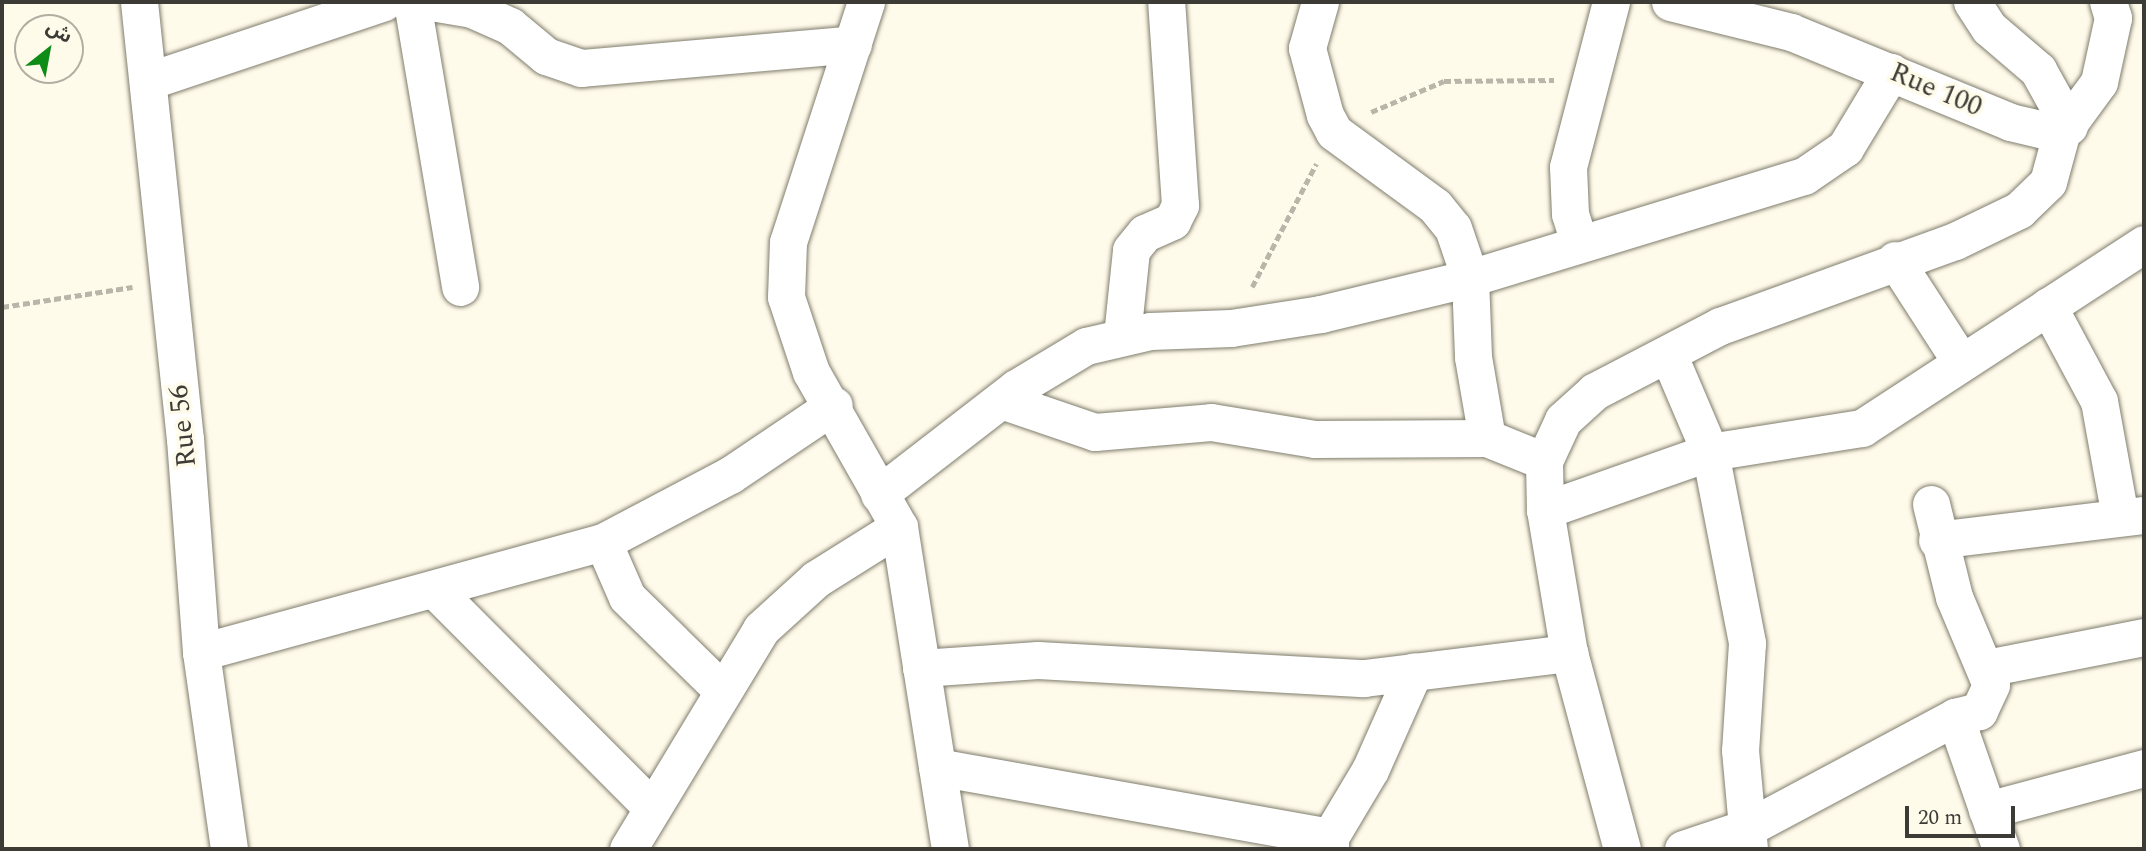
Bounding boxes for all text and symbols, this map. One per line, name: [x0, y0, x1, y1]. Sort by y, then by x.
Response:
text: ش: [40, 13, 78, 51]
north arrow: [14, 14, 84, 84]
street label: Rue 100: [1885, 56, 1987, 124]
street label: Rue 56: [162, 383, 204, 469]
scale bar: [1908, 792, 2018, 836]
text: 20 m: [1918, 802, 1962, 834]

